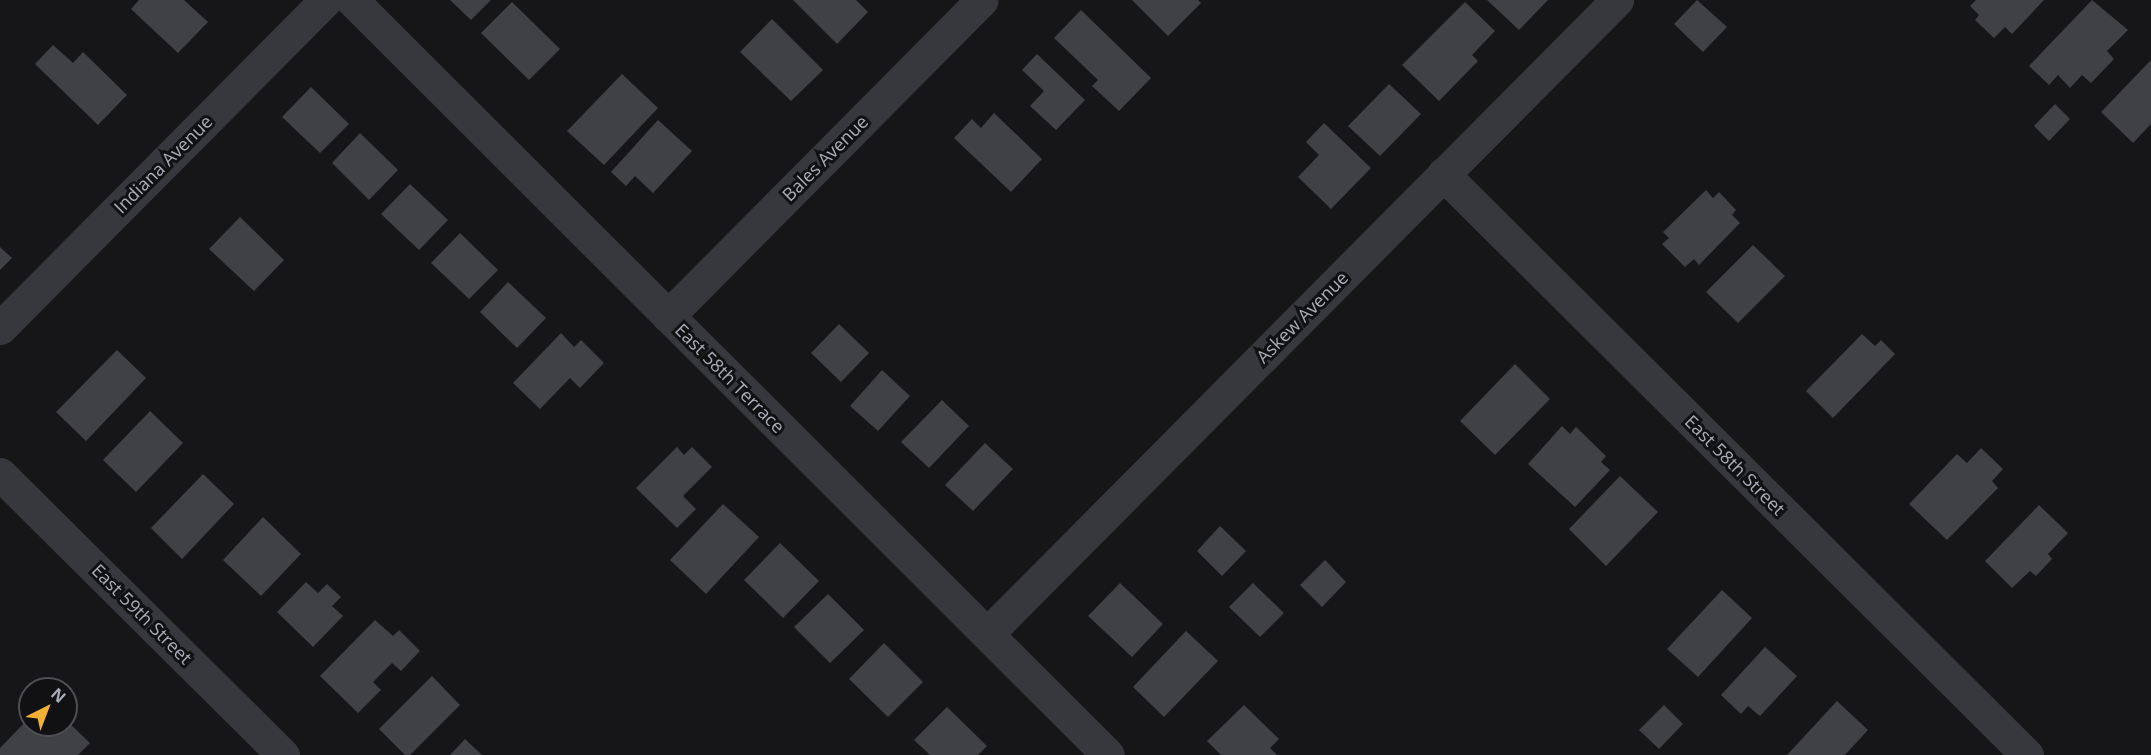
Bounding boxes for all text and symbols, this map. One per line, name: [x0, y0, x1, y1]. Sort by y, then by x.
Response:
street label: Indiana Avenue: [109, 110, 217, 218]
street label: Bales Avenue: [778, 111, 872, 205]
street label: Askew Avenue: [1252, 267, 1352, 367]
street label: East 58th Terrace: [671, 319, 789, 437]
street label: East 58th Street: [1680, 410, 1790, 520]
street label: East 59th Street: [87, 559, 197, 669]
north arrow: [18, 677, 78, 737]
text: N: [47, 683, 71, 708]

